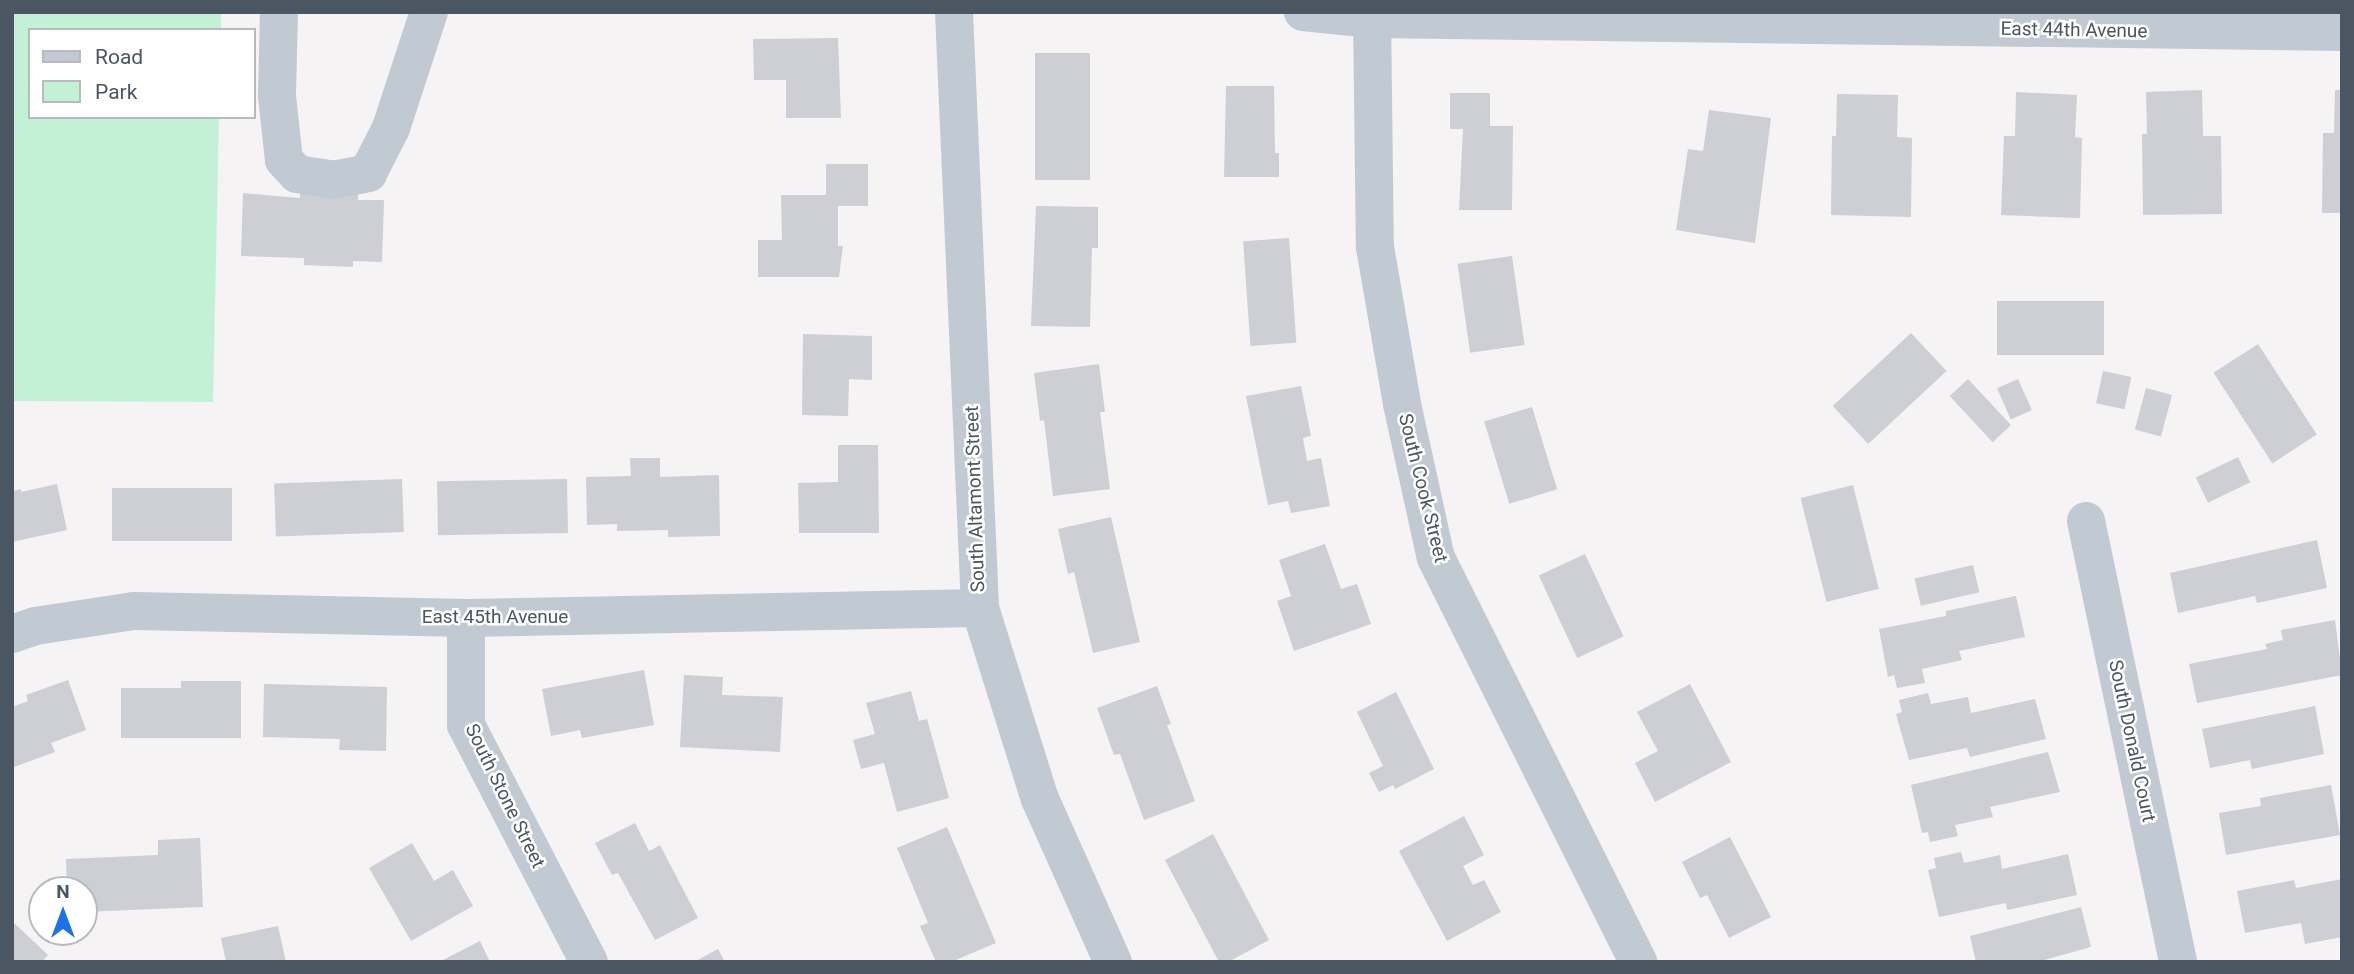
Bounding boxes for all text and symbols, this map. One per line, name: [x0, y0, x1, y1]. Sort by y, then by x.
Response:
street label: East 44th Avenue: [2000, 17, 2148, 43]
legend: [28, 28, 256, 119]
text: Road: [95, 45, 143, 69]
text: Park: [95, 80, 137, 104]
street label: South Altamont Street: [960, 405, 990, 593]
street label: South Cook Street: [1393, 411, 1453, 565]
street label: East 45th Avenue: [422, 606, 568, 628]
street label: South Donald Court: [2104, 658, 2160, 824]
street label: South Stone Street: [460, 720, 550, 872]
north arrow: [28, 876, 98, 946]
text: N: [56, 880, 70, 903]

